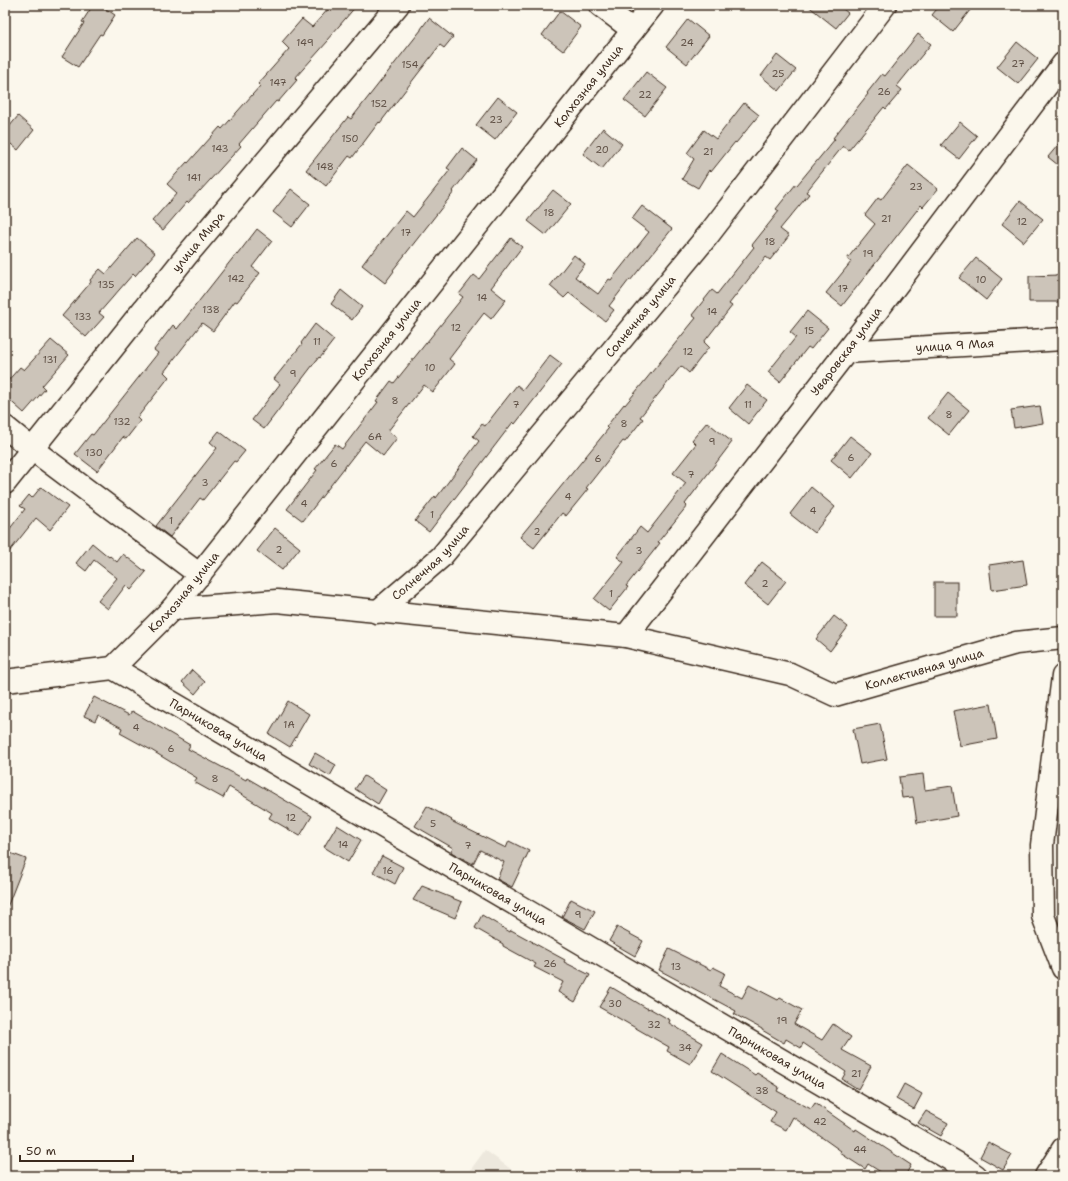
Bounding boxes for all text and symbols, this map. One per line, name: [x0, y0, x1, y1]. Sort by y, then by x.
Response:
house number: 149: [296, 36, 314, 49]
house number: 24: [680, 36, 694, 49]
street label: Колхозная улица: [551, 41, 627, 131]
house number: 27: [1011, 57, 1025, 70]
house number: 154: [402, 58, 418, 71]
house number: 25: [772, 67, 784, 80]
house number: 147: [269, 76, 287, 89]
house number: 26: [877, 85, 891, 98]
house number: 22: [638, 88, 652, 101]
house number: 152: [371, 97, 387, 110]
house number: 23: [489, 113, 503, 126]
house number: 150: [341, 132, 359, 145]
house number: 143: [211, 142, 229, 155]
house number: 20: [595, 143, 609, 156]
house number: 21: [703, 145, 713, 158]
house number: 148: [316, 160, 334, 173]
house number: 141: [187, 171, 201, 184]
house number: 23: [909, 180, 923, 193]
house number: 18: [543, 206, 555, 219]
street label: улица Мира: [168, 208, 228, 275]
house number: 21: [881, 212, 891, 225]
house number: 12: [1017, 215, 1027, 228]
house number: 17: [401, 226, 411, 239]
house number: 18: [764, 235, 776, 248]
house number: 19: [863, 247, 873, 260]
street label: Солнечная улица: [602, 271, 680, 361]
house number: 142: [227, 272, 245, 285]
house number: 10: [976, 273, 986, 286]
house number: 135: [98, 278, 114, 291]
house number: 17: [838, 282, 848, 295]
house number: 14: [477, 291, 487, 304]
street label: Колхозная улица: [349, 294, 425, 384]
house number: 138: [202, 303, 220, 316]
street label: Уваровская улица: [807, 303, 886, 399]
house number: 14: [707, 305, 717, 318]
house number: 133: [74, 310, 92, 323]
house number: 12: [451, 321, 461, 334]
house number: 15: [804, 324, 814, 337]
house number: 11: [313, 335, 321, 348]
street label: улица 9 Мая: [915, 335, 995, 356]
house number: 12: [683, 345, 693, 358]
house number: 131: [43, 353, 57, 366]
house number: 10: [425, 361, 435, 374]
house number: 9: [290, 367, 297, 380]
house number: 8: [392, 394, 399, 407]
house number: 7: [513, 398, 520, 411]
house number: 11: [744, 398, 752, 411]
house number: 8: [946, 408, 953, 421]
house number: 132: [113, 415, 131, 428]
house number: 8: [621, 417, 628, 430]
house number: 6А: [368, 430, 382, 443]
house number: 9: [709, 435, 716, 448]
house number: 130: [85, 446, 103, 459]
house number: 6: [848, 451, 855, 464]
house number: 6: [595, 452, 602, 465]
house number: 6: [331, 457, 338, 470]
house number: 7: [688, 468, 695, 481]
house number: 3: [202, 476, 209, 489]
house number: 4: [565, 490, 572, 503]
house number: 4: [301, 497, 308, 510]
house number: 4: [810, 504, 817, 517]
house number: 1: [430, 508, 434, 521]
house number: 1: [169, 514, 173, 527]
street label: Солнечная улица: [388, 521, 473, 604]
house number: 2: [534, 525, 541, 538]
house number: 2: [276, 543, 283, 556]
house number: 3: [636, 544, 643, 557]
street label: Колхозная улица: [145, 548, 223, 636]
house number: 2: [762, 577, 769, 590]
house number: 1: [609, 587, 613, 600]
street label: Коллективная улица: [863, 645, 986, 694]
street label: Парниковая улица: [166, 695, 271, 765]
house number: 1А: [283, 718, 295, 731]
house number: 4: [133, 721, 140, 734]
house number: 6: [168, 742, 175, 755]
house number: 8: [212, 772, 219, 785]
house number: 12: [286, 811, 296, 824]
house number: 5: [430, 817, 436, 830]
house number: 14: [338, 838, 348, 851]
house number: 7: [465, 839, 472, 852]
street label: Парниковая улица: [446, 859, 550, 929]
house number: 16: [383, 864, 393, 877]
house number: 9: [575, 908, 582, 921]
house number: 26: [543, 957, 557, 970]
house number: 13: [671, 960, 681, 973]
house number: 30: [608, 997, 622, 1010]
house number: 19: [777, 1014, 787, 1027]
house number: 32: [647, 1018, 661, 1031]
street label: Парниковая улица: [725, 1023, 830, 1093]
house number: 34: [678, 1041, 692, 1054]
house number: 21: [851, 1067, 861, 1080]
house number: 38: [755, 1084, 769, 1097]
house number: 42: [813, 1115, 827, 1128]
scale bar: [20, 1137, 133, 1163]
text: 50 m: [26, 1143, 56, 1159]
house number: 44: [853, 1143, 867, 1156]

